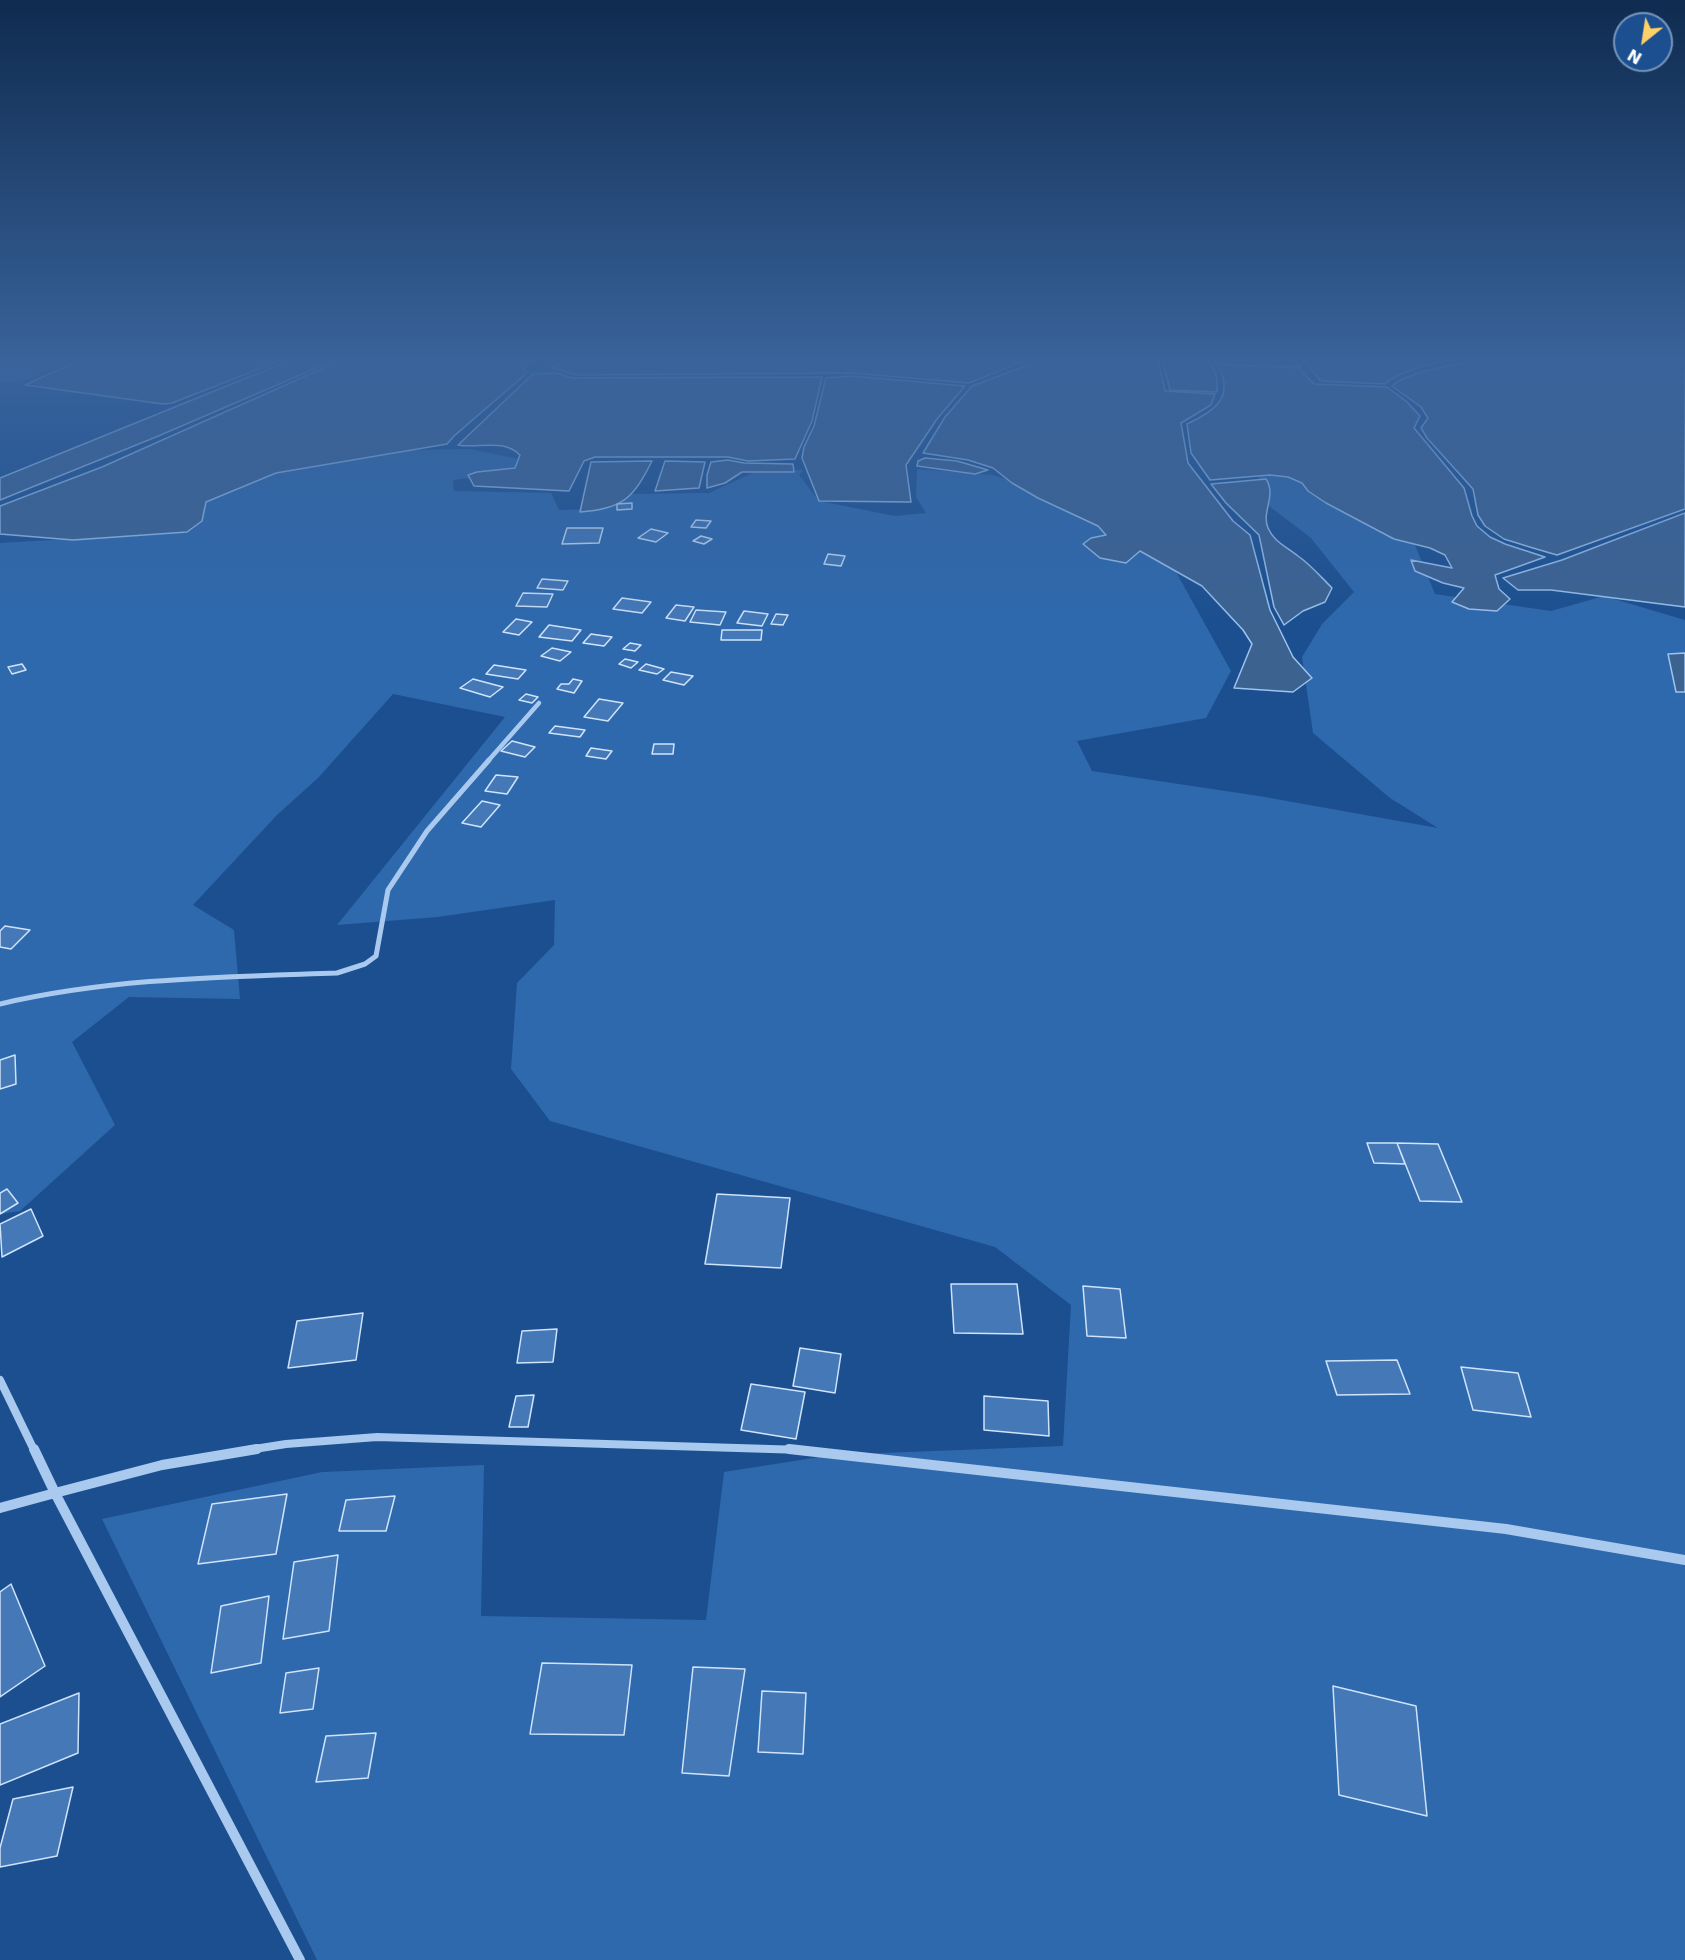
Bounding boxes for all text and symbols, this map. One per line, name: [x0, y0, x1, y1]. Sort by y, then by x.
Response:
north arrow: [1613, 12, 1673, 72]
text: N: [1624, 45, 1645, 68]

